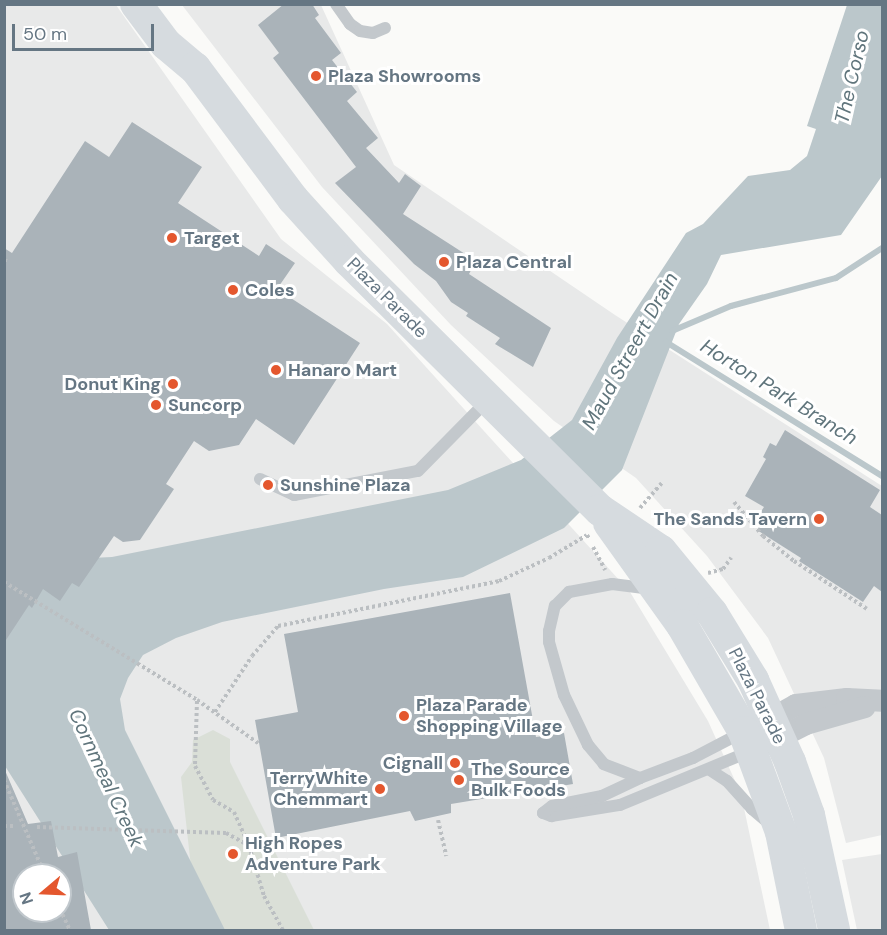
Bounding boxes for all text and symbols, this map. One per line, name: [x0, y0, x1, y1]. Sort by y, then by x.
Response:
scale bar: [15, 12, 158, 50]
text: 50 m: [23, 22, 67, 46]
water label: The Corso: [830, 28, 874, 126]
place label: Plaza Showrooms: [328, 65, 481, 87]
marker: Plaza Showrooms: [309, 69, 323, 83]
place label: Target: [184, 227, 240, 249]
marker: Target: [165, 231, 179, 245]
place label: Plaza Central: [456, 251, 572, 273]
street label: Plaza Parade: [342, 253, 432, 343]
marker: Plaza Central: [437, 255, 451, 269]
water label: Maud Streert Drain: [577, 268, 683, 434]
place label: Coles: [245, 279, 294, 301]
marker: Coles: [226, 283, 240, 297]
water label: Horton Park Branch: [696, 334, 862, 450]
place label: Hanaro Mart: [288, 359, 397, 381]
marker: Hanaro Mart: [269, 363, 283, 377]
place label: Donut King: [65, 373, 161, 395]
marker: Donut King: [166, 377, 180, 391]
place label: Suncorp: [168, 394, 242, 416]
marker: Suncorp: [149, 398, 163, 412]
place label: Sunshine Plaza: [280, 474, 411, 496]
marker: Sunshine Plaza: [261, 478, 275, 492]
place label: The Sands Tavern: [653, 508, 807, 530]
marker: The Sands Tavern: [812, 512, 826, 526]
street label: Plaza Parade: [724, 644, 790, 748]
place label: Plaza Parade Shopping Village: [416, 695, 563, 738]
water label: Cornmeal Creek: [63, 705, 149, 851]
marker: Plaza Parade Shopping Village: [397, 709, 411, 723]
place label: Cignall: [383, 752, 443, 774]
marker: Cignall: [448, 756, 462, 770]
place label: The Source Bulk Foods: [471, 759, 570, 802]
place label: TerryWhite Chemmart: [270, 768, 368, 810]
marker: The Source Bulk Foods: [452, 773, 466, 787]
marker: TerryWhite Chemmart: [373, 782, 387, 796]
place label: High Ropes Adventure Park: [245, 833, 381, 876]
marker: High Ropes Adventure Park: [226, 847, 240, 861]
north arrow: [12, 863, 72, 923]
text: N: [15, 889, 38, 907]

